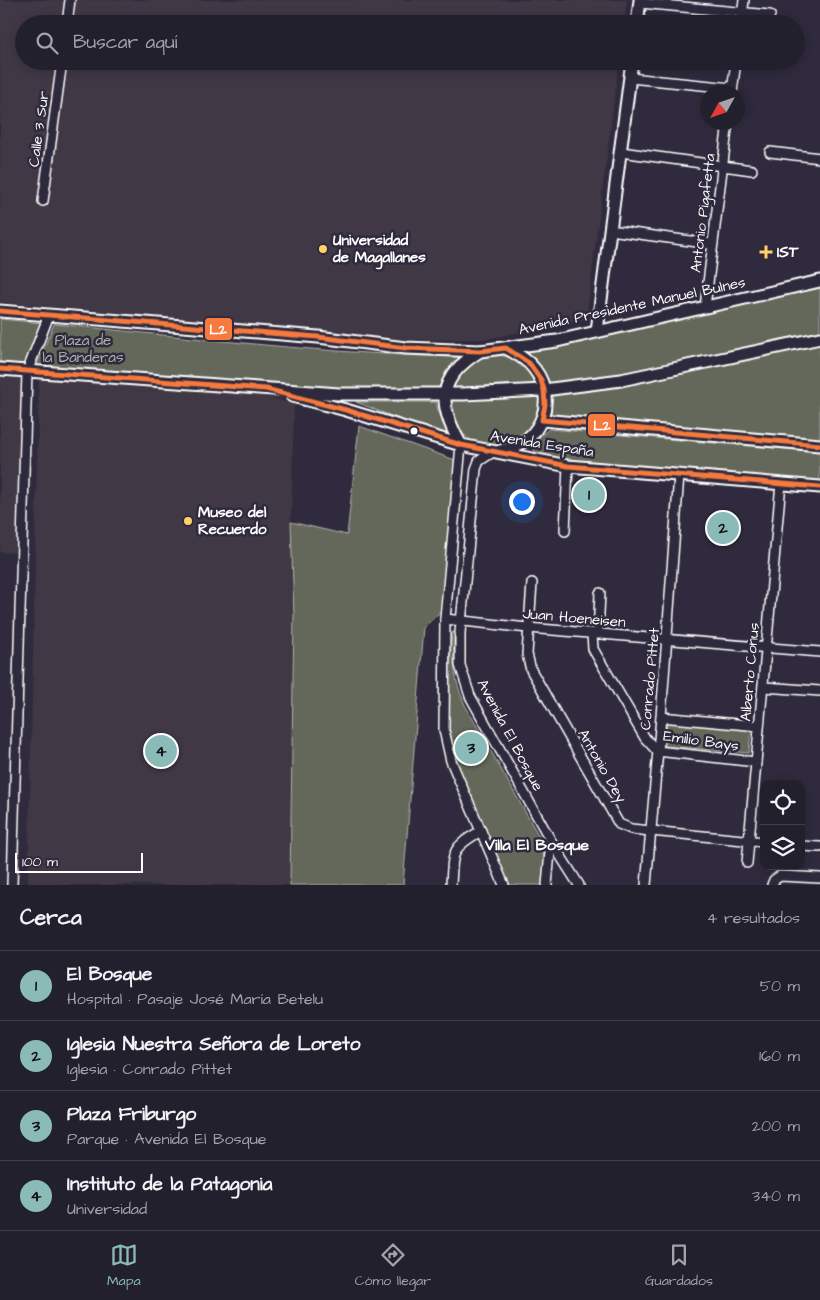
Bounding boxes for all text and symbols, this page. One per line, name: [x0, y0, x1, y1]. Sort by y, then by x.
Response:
search box: [15, 15, 805, 70]
icon: search: [33, 29, 61, 57]
text: Buscar aquí: [73, 29, 177, 56]
north arrow: [700, 85, 745, 130]
street label: Calle 3 Sur: [23, 90, 55, 168]
street label: Antonio Pigafetta: [685, 152, 722, 274]
place label: Universidad de Magallanes: [332, 230, 426, 270]
place label: IST: [777, 242, 799, 263]
marker: Universidad de Magallanes: [317, 243, 329, 255]
marker: IST: [759, 245, 773, 259]
street label: Avenida Presidente Manuel Bulnes: [517, 272, 748, 340]
line badge: L2: [204, 317, 233, 341]
text: L2: [209, 320, 228, 340]
park label: Plaza de la Banderas: [42, 330, 124, 368]
line badge: L2: [587, 413, 616, 437]
text: L2: [593, 416, 612, 436]
street label: Avenida España: [489, 425, 595, 463]
unlabelled marker: [409, 426, 419, 436]
pin: 1: [573, 476, 605, 514]
your location: [509, 489, 535, 515]
place label: Museo del Recuerdo: [198, 502, 267, 540]
pin: 2: [707, 509, 739, 547]
marker: Museo del Recuerdo: [182, 515, 194, 527]
street label: Juan Hoeneisen: [522, 603, 627, 633]
street label: Alberto Conus: [735, 621, 765, 722]
street label: Conrado Pittet: [635, 627, 665, 731]
street label: Avenida El Bosque: [472, 675, 548, 795]
street label: Antonio Dey: [572, 725, 632, 807]
street label: Emilio Bays: [662, 725, 741, 758]
pin: 3: [455, 729, 487, 767]
pin: 4: [145, 732, 177, 770]
map controls: [760, 780, 805, 870]
button: locate: [760, 780, 805, 825]
button: layers: [760, 825, 805, 870]
district label: Villa El Bosque: [484, 834, 589, 856]
scale bar: [15, 850, 142, 873]
text: 100 m: [22, 852, 58, 872]
text: Cerca: [20, 903, 82, 932]
text: 4 resultados: [707, 907, 800, 929]
text: El Bosque: [67, 961, 152, 988]
text: 1: [35, 975, 37, 997]
text: 50 m: [760, 975, 800, 997]
text: Hospital · Pasaje José María Betelu: [67, 988, 323, 1010]
text: Iglesia Nuestra Señora de Loreto: [67, 1031, 360, 1058]
text: 2: [31, 1045, 41, 1067]
text: 160 m: [759, 1045, 800, 1067]
text: Iglesia · Conrado Pittet: [67, 1058, 232, 1080]
text: Plaza Friburgo: [67, 1101, 196, 1128]
text: 3: [32, 1115, 40, 1137]
text: 200 m: [752, 1115, 800, 1137]
text: Parque · Avenida El Bosque: [67, 1128, 266, 1150]
text: Instituto de la Patagonia: [67, 1171, 272, 1198]
text: 4: [31, 1185, 41, 1207]
text: 340 m: [752, 1185, 800, 1207]
text: Universidad: [67, 1198, 147, 1220]
tab: Mapa: [107, 1241, 141, 1291]
tab: Cómo llegar: [355, 1241, 431, 1291]
tab: Guardados: [645, 1241, 713, 1291]

